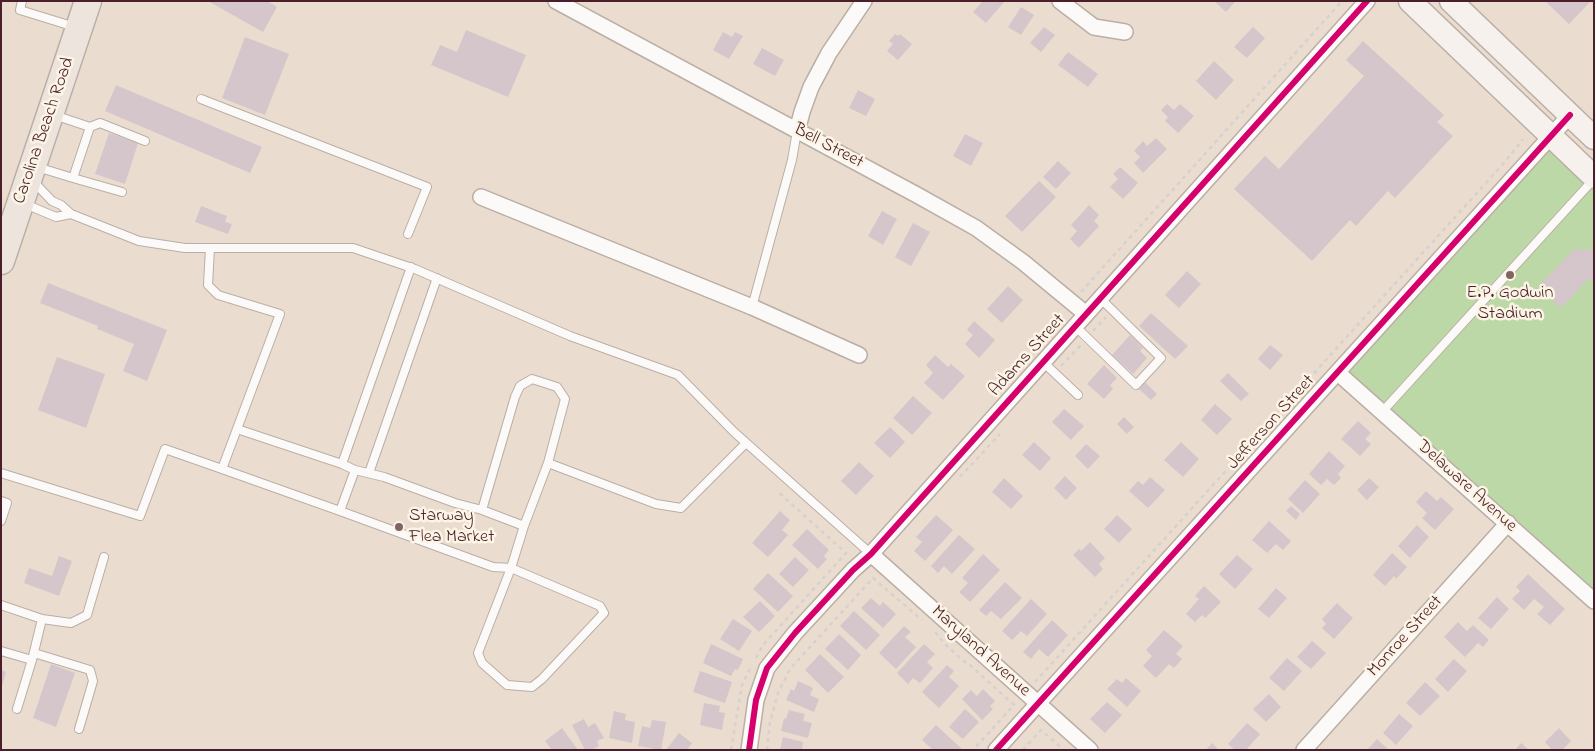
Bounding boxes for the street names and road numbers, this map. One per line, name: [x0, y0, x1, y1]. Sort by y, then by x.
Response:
street label: Carolina Beach Road: [10, 55, 80, 207]
street label: Bell Street: [789, 120, 867, 174]
street label: Adams Street: [985, 310, 1071, 402]
street label: Jefferson Street: [1224, 371, 1320, 475]
street label: Delaware Avenue: [1411, 436, 1521, 538]
street label: Monroe Street: [1364, 592, 1448, 682]
street label: Maryland Avenue: [926, 602, 1034, 702]

